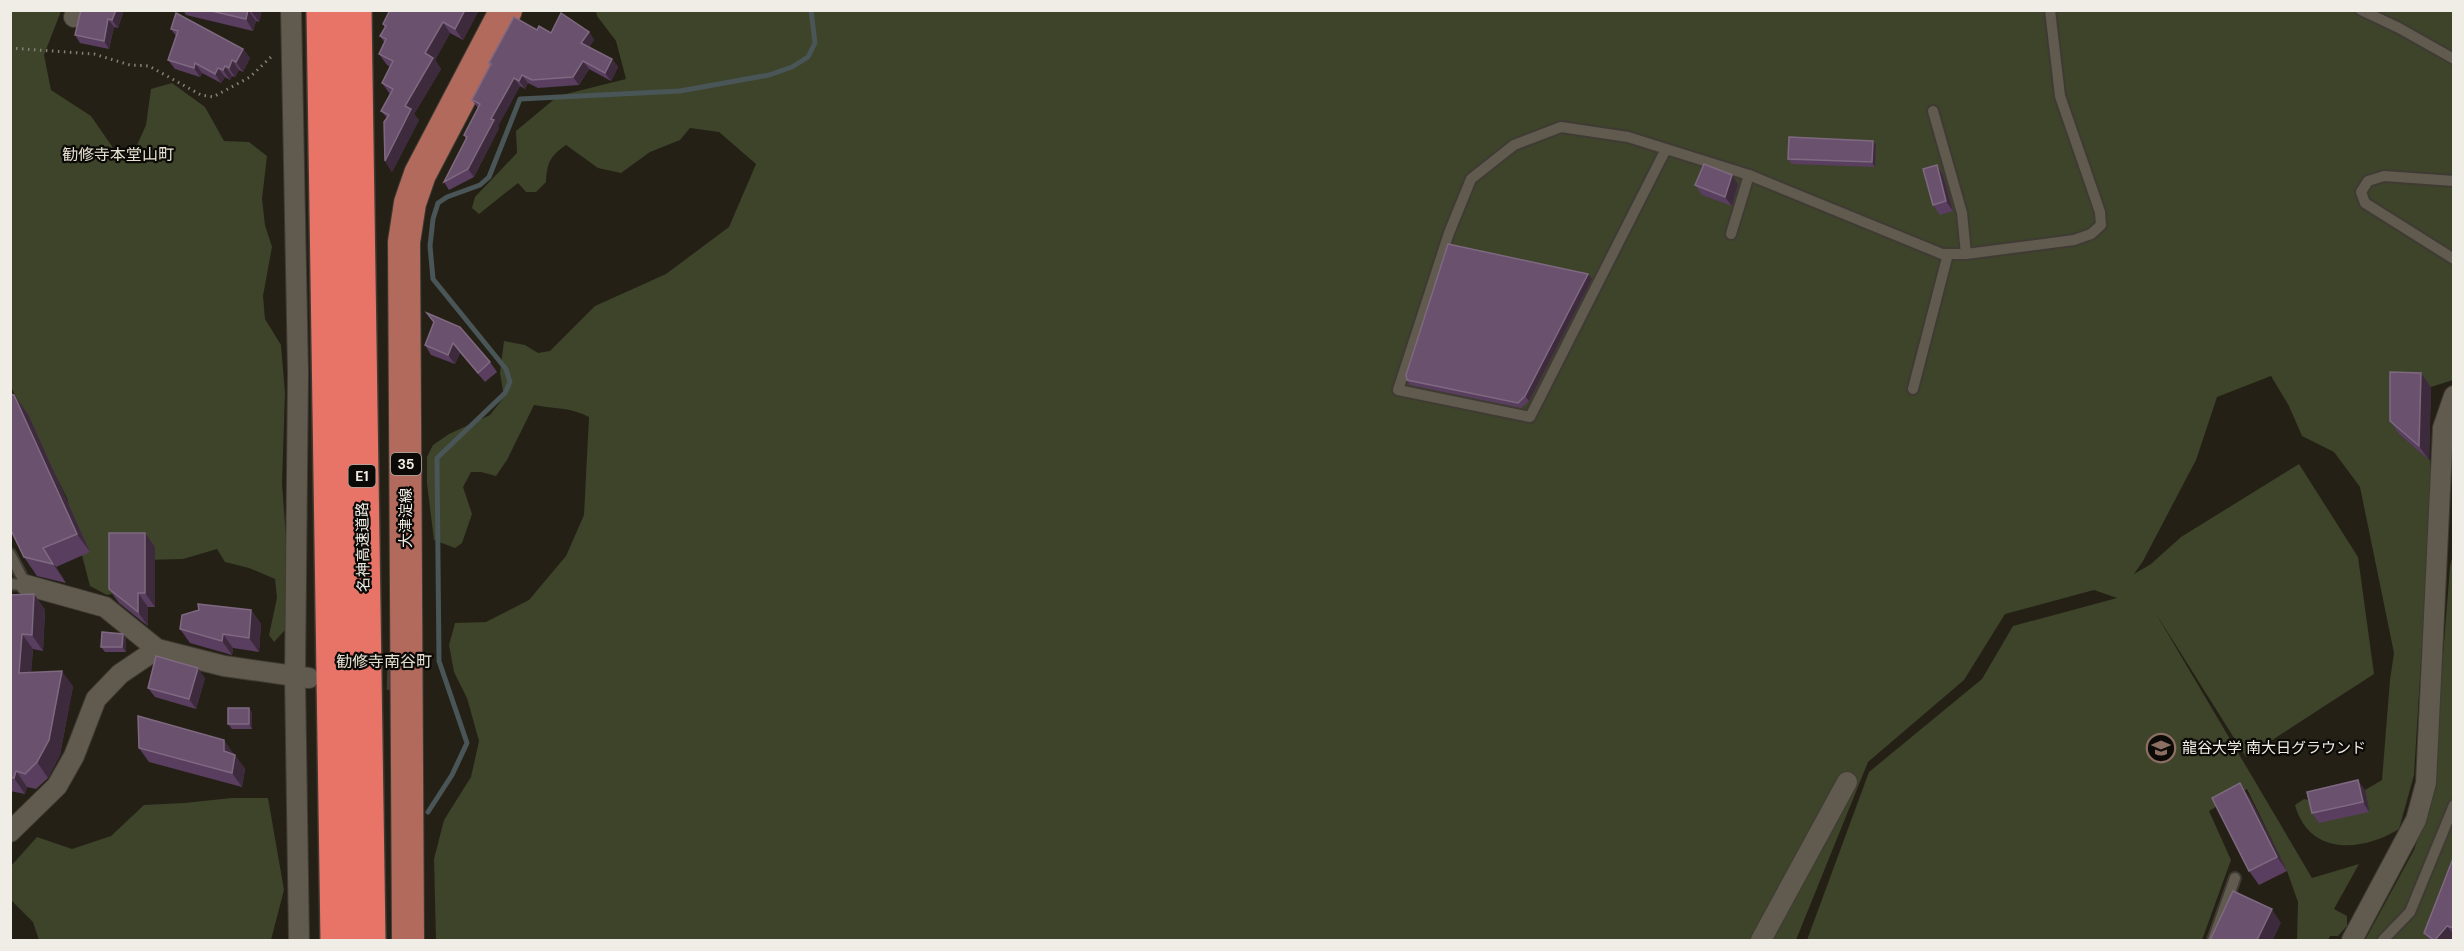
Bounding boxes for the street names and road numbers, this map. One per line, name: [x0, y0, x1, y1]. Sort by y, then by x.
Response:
road number: 35: [391, 453, 421, 475]
road number: E1: [348, 465, 376, 487]
street label: 大津淀線: [396, 488, 416, 548]
street label: 名神高速道路: [352, 502, 374, 592]

